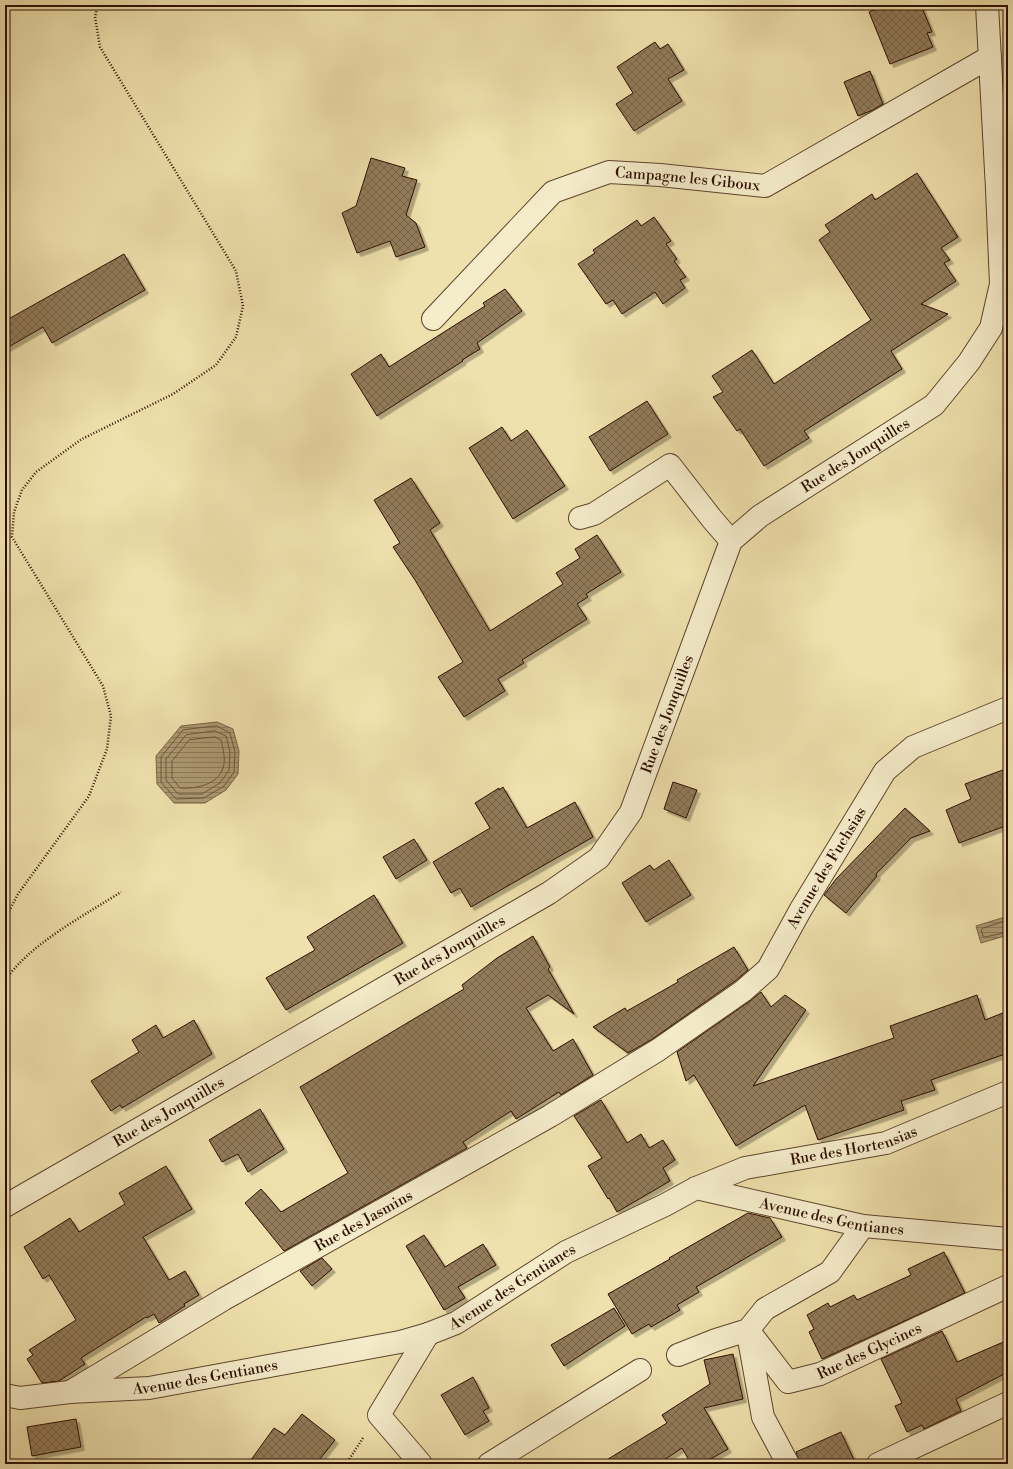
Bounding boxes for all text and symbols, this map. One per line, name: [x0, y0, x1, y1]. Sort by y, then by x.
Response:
street label: Campagne les Giboux: [614, 163, 761, 195]
street label: Rue des Jonquilles: [798, 414, 913, 497]
street label: Rue des Jonquilles: [637, 652, 698, 776]
street label: Avenue des Fuchsias: [783, 804, 871, 933]
street label: Rue des Jonquilles: [391, 911, 509, 990]
street label: Rue des Jonquilles: [110, 1073, 228, 1152]
street label: Rue des Hortensias: [789, 1122, 920, 1170]
street label: Rue des Jasmins: [311, 1186, 416, 1256]
street label: Avenue des Gentianes: [757, 1194, 905, 1240]
street label: Avenue des Gentianes: [446, 1240, 579, 1335]
street label: Rue des Glycines: [814, 1319, 925, 1384]
street label: Avenue des Gentianes: [131, 1356, 279, 1399]

